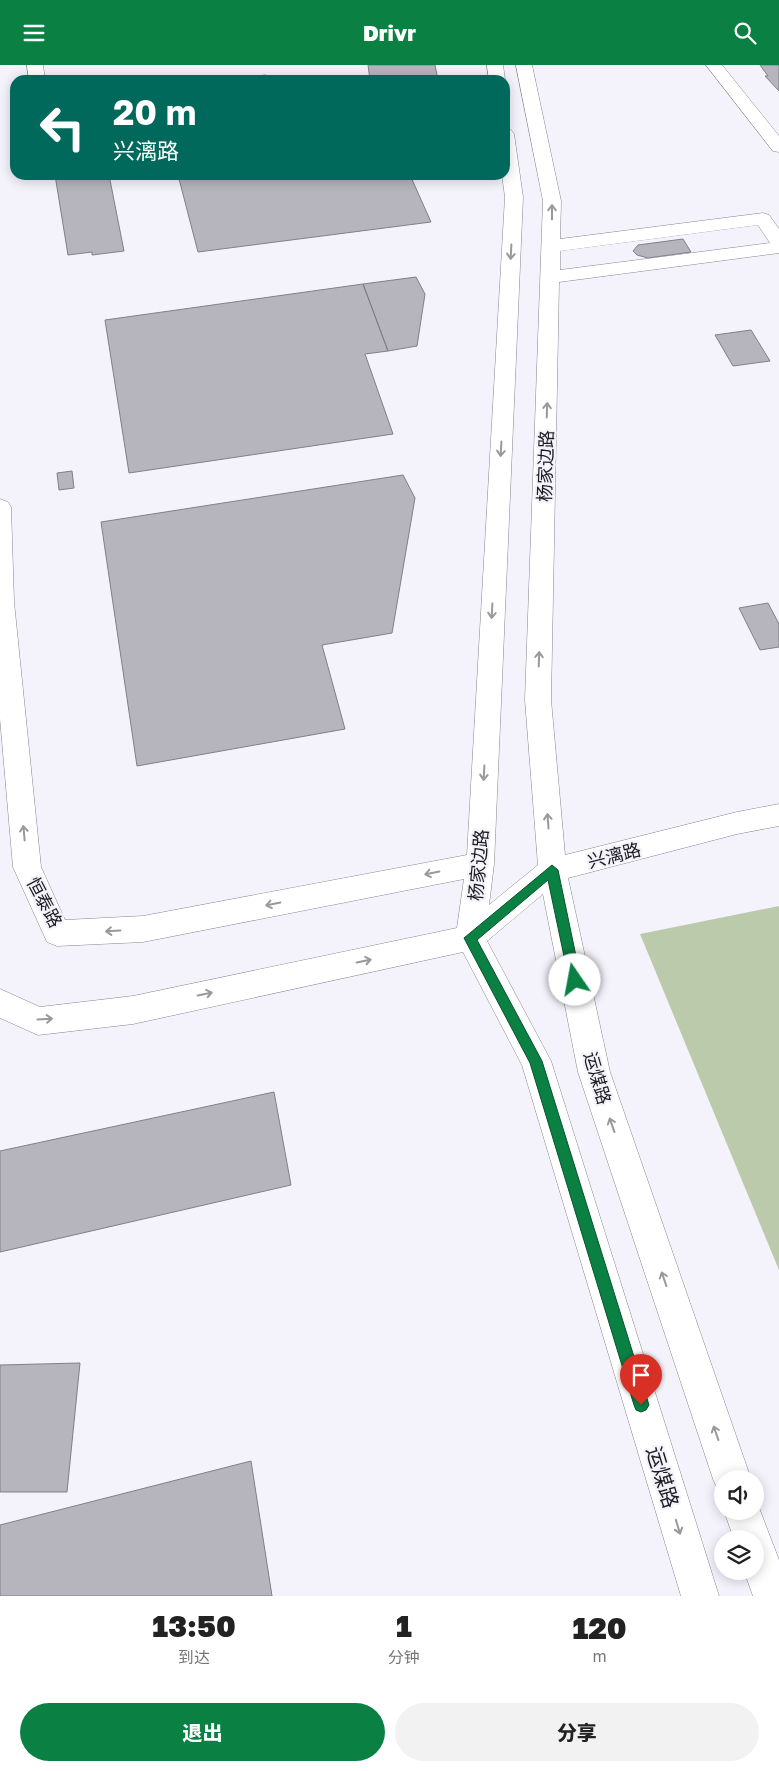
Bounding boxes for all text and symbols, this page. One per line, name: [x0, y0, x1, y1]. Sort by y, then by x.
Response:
icon: menu: [20, 19, 48, 47]
text: Drivr: [363, 19, 416, 46]
icon: search: [731, 19, 759, 47]
text: 20 m: [113, 91, 196, 133]
icon: left: [30, 95, 95, 160]
text: 兴漓路: [113, 137, 179, 164]
one-way arrow: [547, 204, 557, 220]
one-way arrow: [507, 243, 516, 259]
one-way arrow: [542, 402, 552, 418]
street label: 杨家边路: [533, 430, 557, 502]
one-way arrow: [496, 441, 505, 457]
one-way arrow: [488, 603, 497, 619]
one-way arrow: [534, 652, 544, 668]
one-way arrow: [480, 765, 489, 781]
one-way arrow: [544, 814, 553, 830]
one-way arrow: [19, 825, 28, 841]
street label: 杨家边路: [464, 828, 492, 902]
street label: 兴漓路: [585, 838, 643, 872]
one-way arrow: [425, 869, 441, 879]
street label: 恒泰路: [23, 873, 67, 931]
one-way arrow: [265, 900, 281, 910]
one-way arrow: [105, 926, 121, 935]
position arrow: [548, 953, 600, 1005]
one-way arrow: [356, 955, 372, 965]
one-way arrow: [197, 989, 213, 998]
one-way arrow: [37, 1015, 53, 1024]
street label: 运煤路: [580, 1049, 616, 1107]
one-way arrow: [607, 1118, 616, 1133]
one-way arrow: [659, 1271, 668, 1287]
pin: [620, 1354, 662, 1405]
icon: arrive: [627, 1361, 655, 1389]
one-way arrow: [711, 1425, 721, 1441]
street label: 运煤路: [641, 1443, 685, 1511]
map controls: [714, 1470, 764, 1580]
button: sound: [714, 1470, 764, 1520]
one-way arrow: [674, 1518, 684, 1534]
button: layers: [714, 1530, 764, 1580]
text: 13:50: [152, 1608, 236, 1644]
text: 1: [396, 1608, 412, 1644]
text: 120: [572, 1610, 627, 1646]
text: m: [592, 1646, 607, 1666]
text: 到达: [178, 1647, 210, 1667]
text: 分钟: [388, 1647, 420, 1667]
button: 退出: [20, 1703, 385, 1761]
button: 分享: [395, 1703, 759, 1761]

